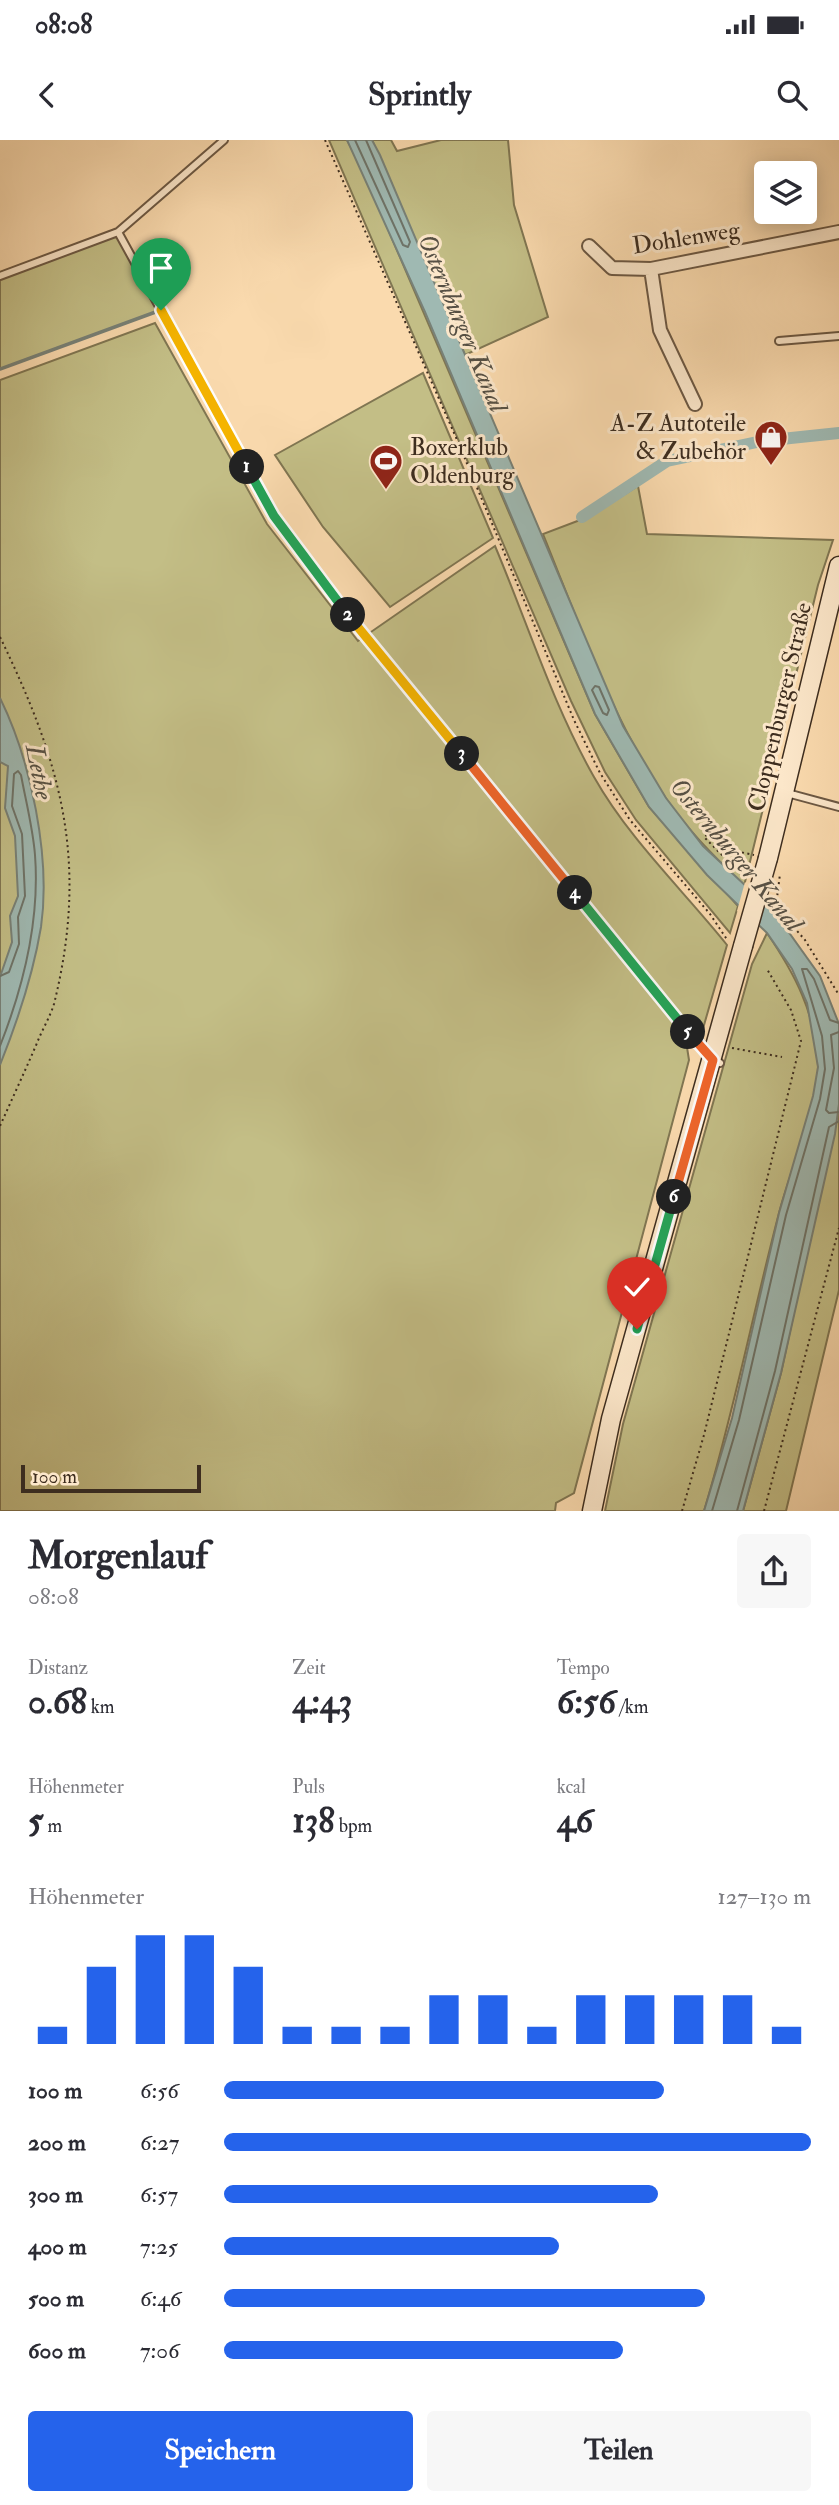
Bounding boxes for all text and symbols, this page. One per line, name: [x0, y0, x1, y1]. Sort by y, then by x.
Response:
text: 08:08: [35, 9, 93, 41]
text: Sprintly: [368, 75, 471, 115]
icon: back: [28, 76, 66, 114]
icon: search: [773, 76, 811, 114]
map controls: [754, 161, 817, 224]
button: layers: [754, 161, 817, 224]
street label: Dohlenweg: [630, 214, 743, 262]
water label: Osternburger Kanal: [410, 229, 515, 419]
pin: [131, 238, 191, 310]
icon: arrive: [142, 249, 180, 287]
place label: A-Z Autoteile & Zubehör: [610, 408, 746, 467]
shop icon: A-Z Autoteile & Zubehör: [752, 418, 790, 467]
place label: Boxerklub Oldenburg: [410, 432, 516, 491]
sports icon: Boxerklub Oldenburg: [367, 442, 405, 491]
pin: 1: [230, 450, 264, 484]
text: 1: [243, 454, 250, 478]
pin: 2: [330, 598, 366, 632]
street label: Cloppenburger Straße: [741, 600, 819, 814]
text: 2: [343, 602, 352, 626]
pin: 3: [444, 736, 480, 772]
water label: Lethe: [18, 741, 60, 803]
text: 3: [458, 741, 465, 765]
water label: Osternburger Kanal: [662, 772, 811, 940]
pin: 4: [558, 876, 592, 910]
text: 4: [569, 880, 580, 904]
pin: 5: [670, 1014, 706, 1050]
text: 5: [683, 1019, 692, 1043]
pin: 6: [656, 1180, 692, 1214]
text: 6: [669, 1184, 678, 1208]
pin: [607, 1257, 667, 1329]
icon: check: [618, 1268, 656, 1306]
scale bar: [21, 1462, 201, 1494]
text: 100 m: [32, 1465, 77, 1489]
text: Morgenlauf: [28, 1532, 208, 1580]
button: share: [737, 1534, 811, 1608]
text: 08:08: [28, 1582, 79, 1611]
text: Distanz: [28, 1656, 88, 1680]
text: Zeit: [292, 1656, 326, 1680]
text: Tempo: [557, 1656, 610, 1680]
text: 0.68: [28, 1680, 87, 1724]
text: 4:43: [292, 1680, 352, 1724]
text: 6:56: [557, 1680, 616, 1724]
text: km: [87, 1695, 115, 1719]
text: /km: [616, 1695, 649, 1719]
text: Höhenmeter: [28, 1775, 124, 1799]
text: Puls: [292, 1775, 325, 1799]
text: kcal: [557, 1775, 586, 1799]
text: 5: [28, 1799, 43, 1843]
text: 138: [292, 1799, 335, 1843]
text: 46: [557, 1799, 593, 1843]
text: m: [43, 1814, 62, 1838]
text: bpm: [335, 1814, 372, 1838]
text: Höhenmeter: [28, 1882, 144, 1911]
text: 127–130 m: [717, 1882, 811, 1911]
text: 100 m: [28, 2076, 82, 2105]
text: 6:56: [140, 2076, 179, 2105]
text: 200 m: [28, 2128, 86, 2157]
text: 6:27: [140, 2128, 179, 2157]
text: 300 m: [28, 2180, 83, 2209]
text: 6:57: [140, 2180, 178, 2209]
text: 400 m: [28, 2232, 87, 2261]
text: 7:25: [140, 2232, 178, 2261]
text: 500 m: [28, 2284, 84, 2313]
text: 6:46: [140, 2284, 181, 2313]
text: 600 m: [28, 2336, 86, 2365]
text: 7:06: [140, 2336, 180, 2365]
button: Speichern: [28, 2411, 413, 2491]
button: Teilen: [427, 2411, 811, 2491]

